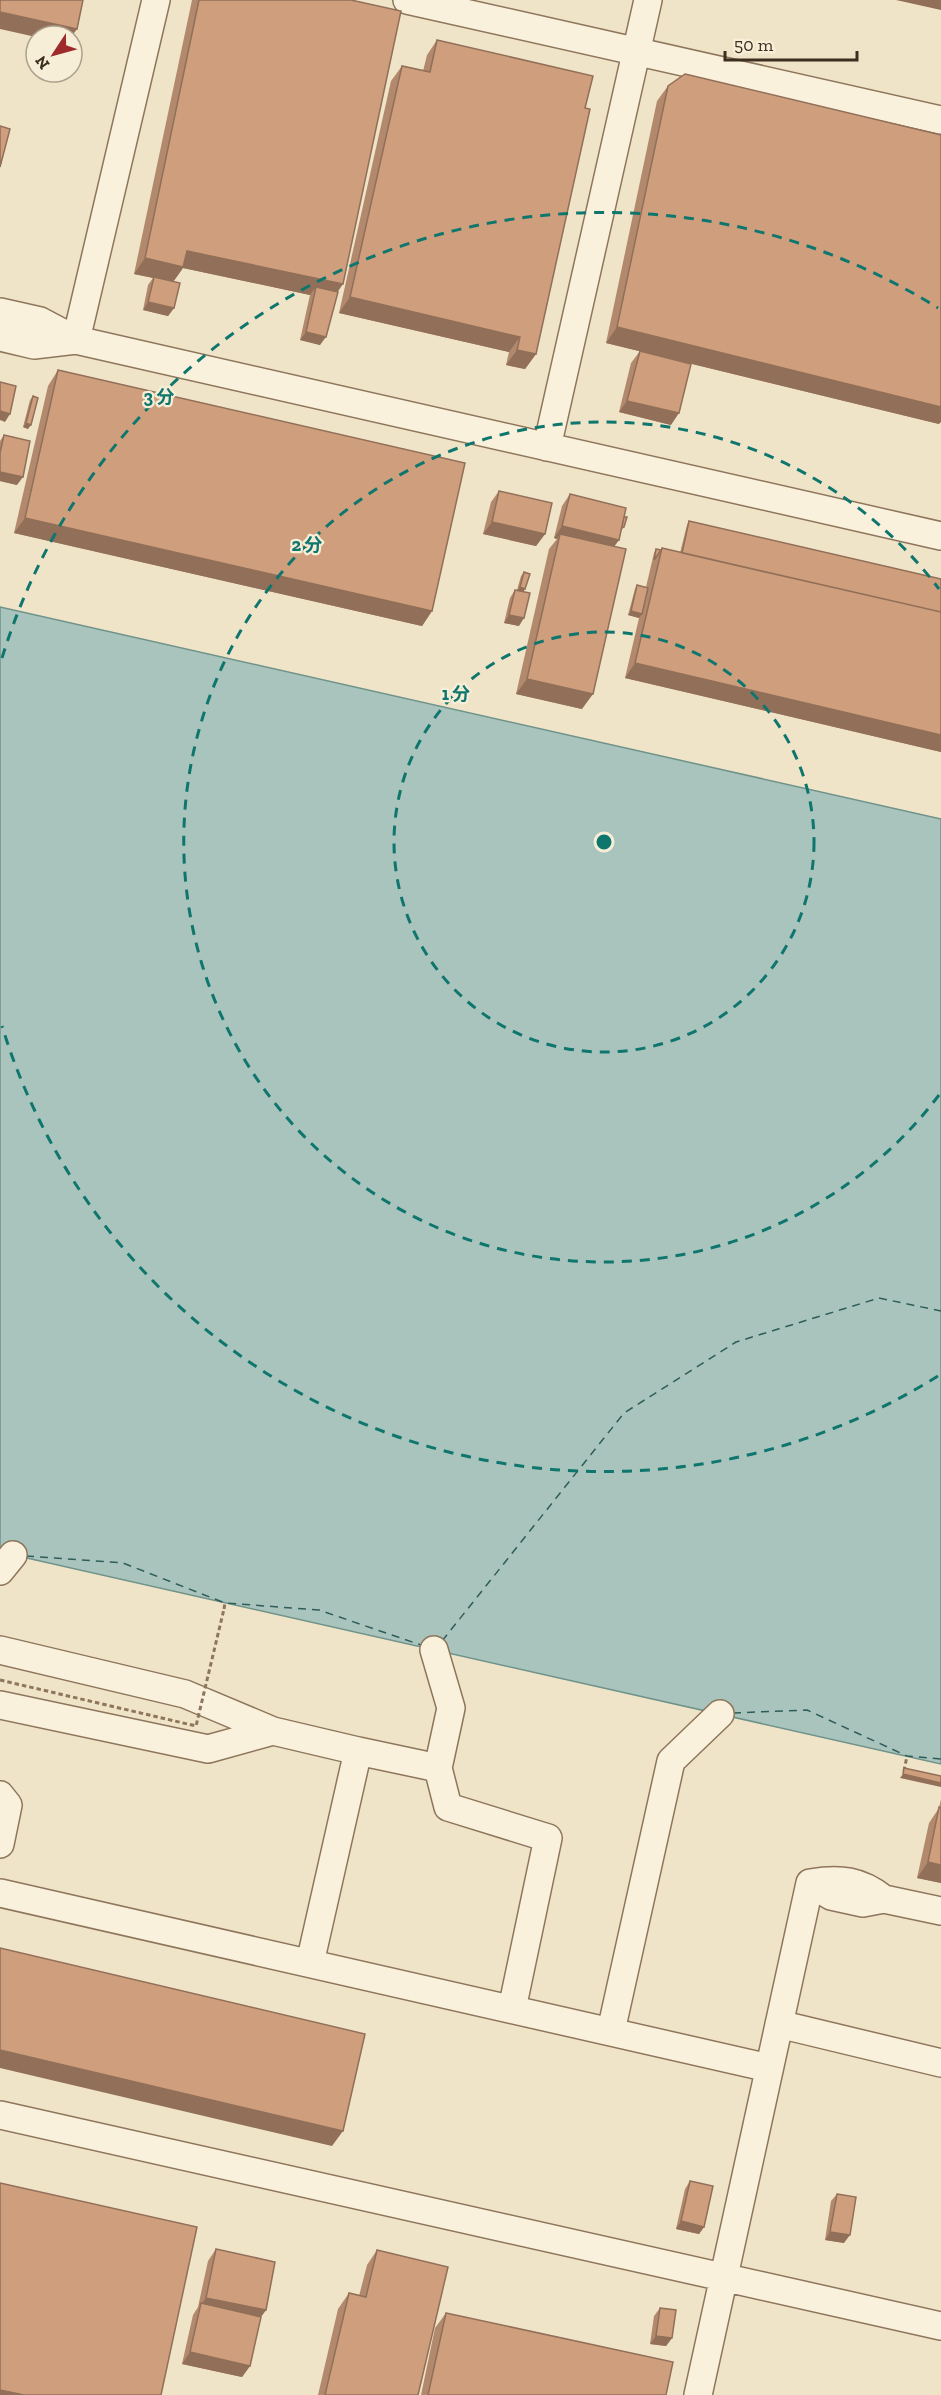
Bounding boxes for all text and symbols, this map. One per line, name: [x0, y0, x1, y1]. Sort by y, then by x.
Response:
north arrow: [24, 24, 84, 84]
scale bar: [725, 24, 857, 62]
text: 50 m: [734, 34, 774, 56]
text: N: [31, 52, 54, 73]
text: 3 分: [144, 386, 174, 408]
text: 2 分: [291, 534, 323, 556]
text: 1 分: [442, 683, 470, 705]
centre of rings: [594, 832, 614, 852]

